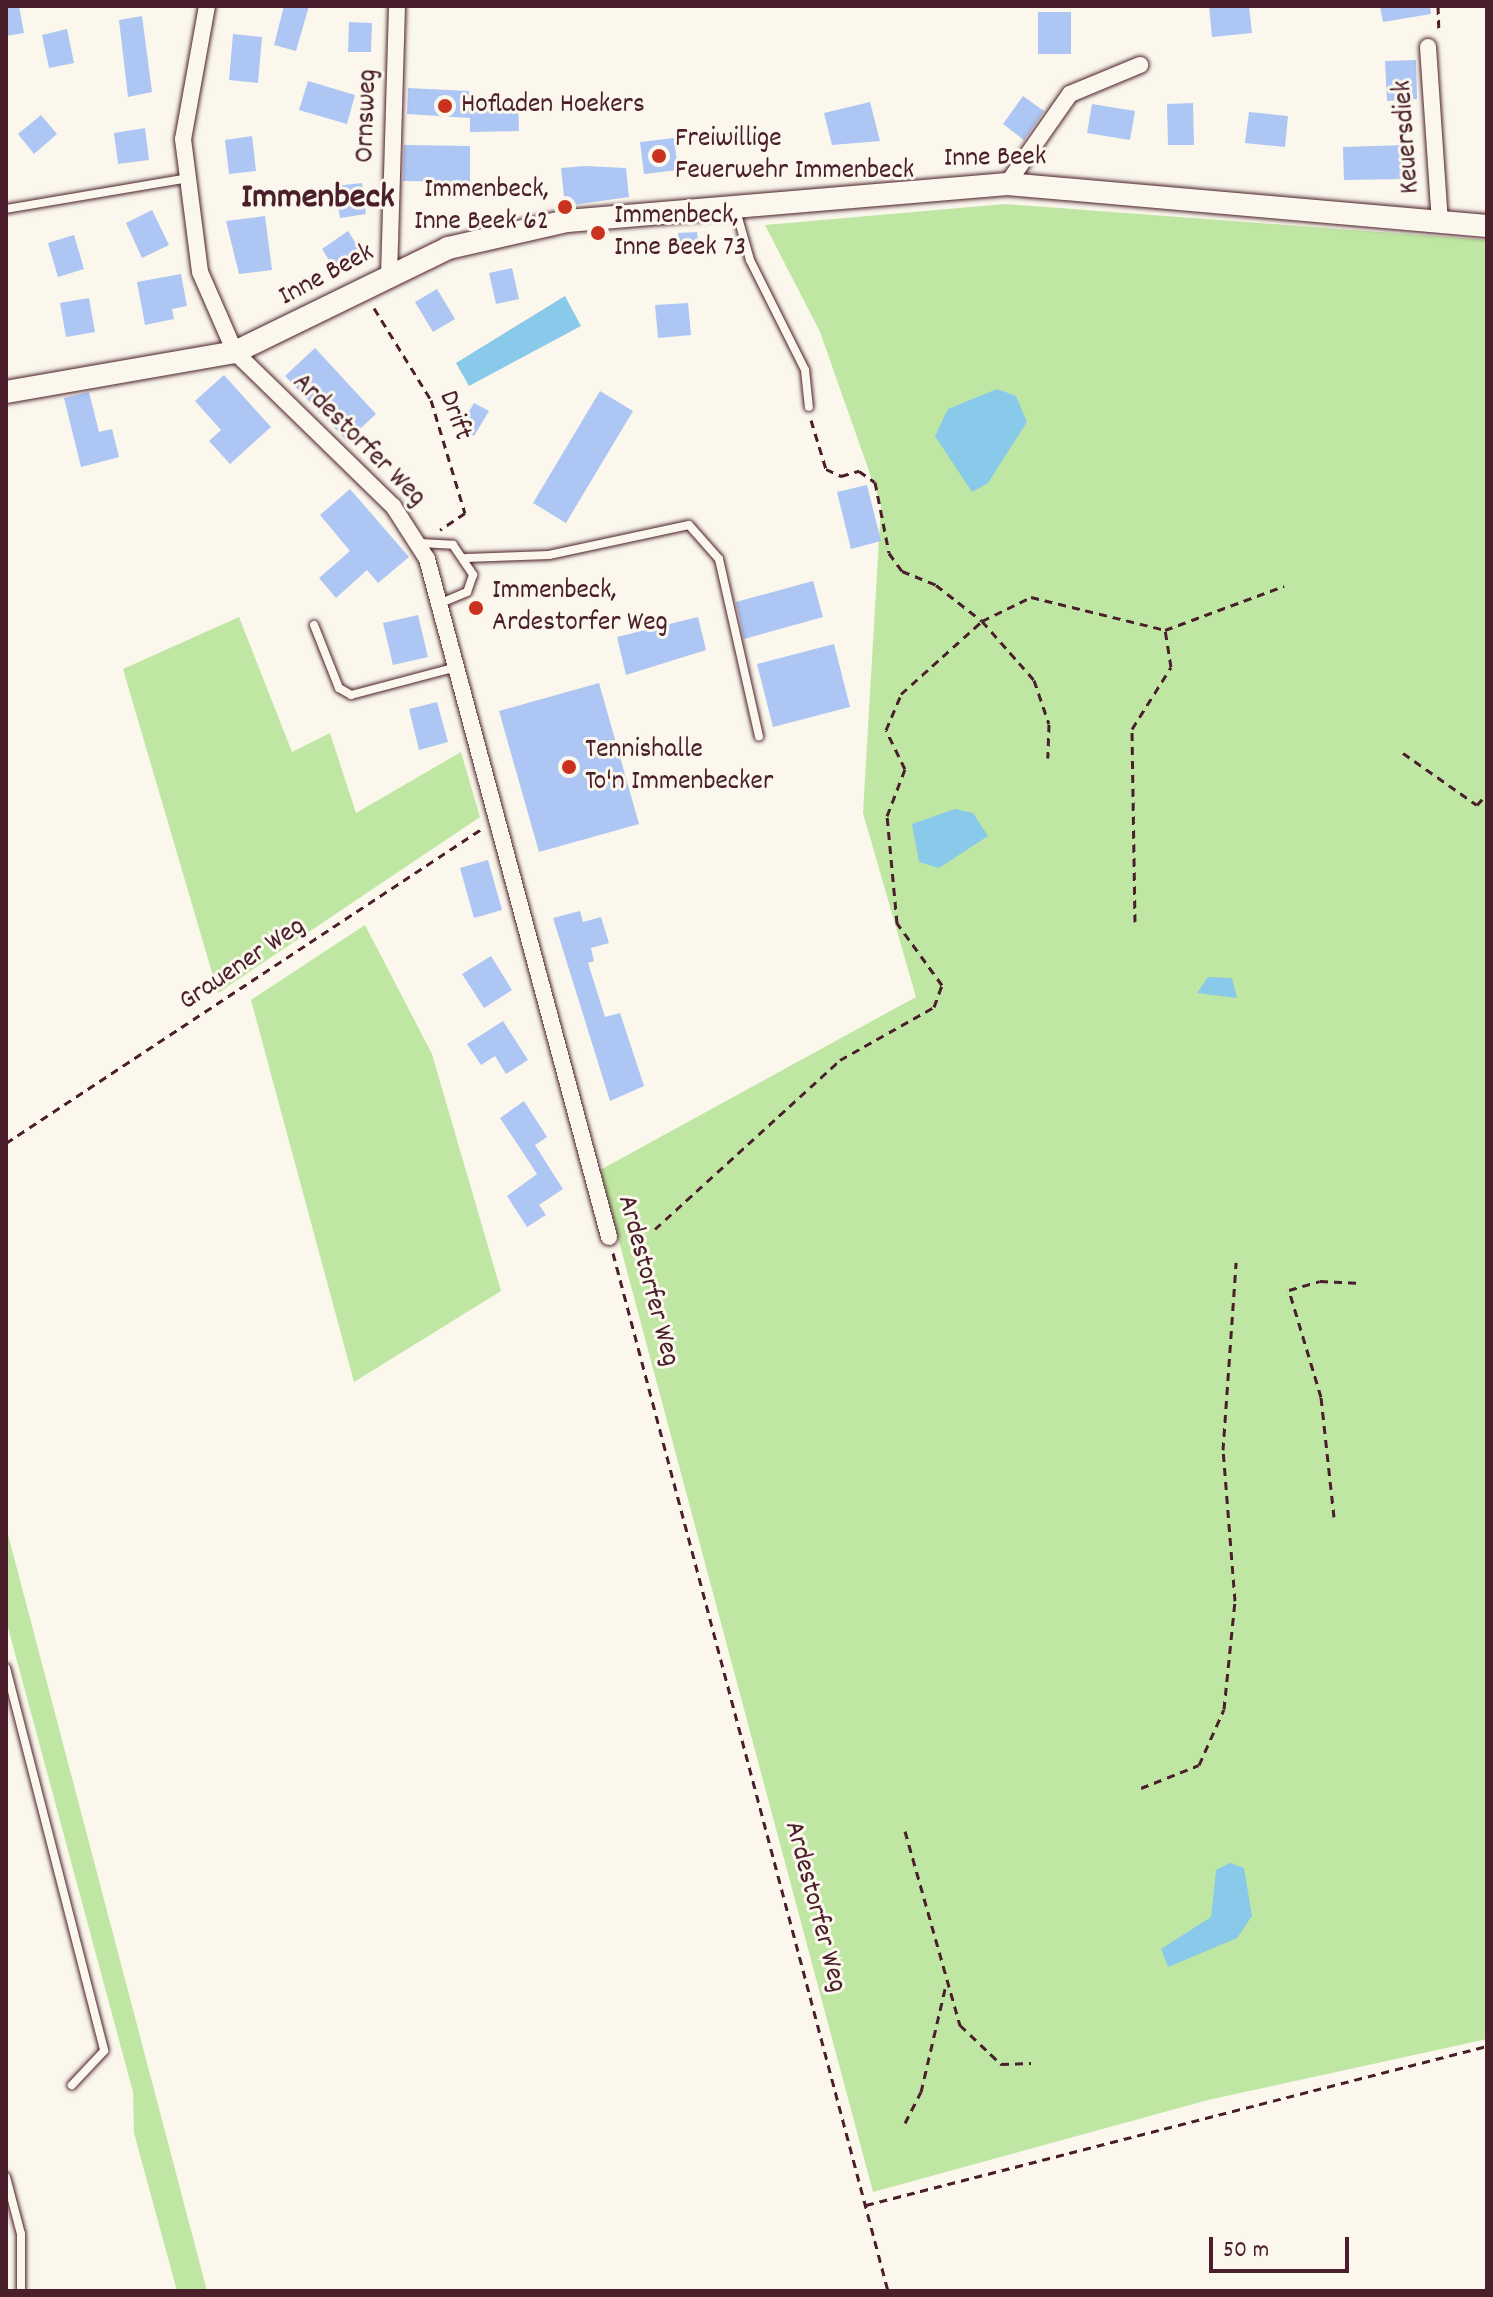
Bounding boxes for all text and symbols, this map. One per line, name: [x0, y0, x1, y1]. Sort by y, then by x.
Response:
street label: Ornsweg: [350, 69, 386, 163]
street label: Keuersdiek: [1387, 79, 1429, 195]
place label: Hofladen Hoekers: [461, 89, 645, 123]
marker: Hofladen Hoekers: [436, 97, 454, 115]
place label: Freiwillige Feuerwehr Immenbeck: [675, 123, 914, 189]
street label: Inne Beek: [943, 141, 1047, 177]
marker: Freiwillige Feuerwehr Immenbeck: [650, 147, 668, 165]
place label: Immenbeck, Inne Beek 62: [414, 174, 549, 240]
district label: Immenbeck: [241, 178, 395, 222]
marker: Immenbeck, Inne Beek 62: [556, 198, 574, 216]
place label: Immenbeck, Inne Beek 73: [614, 200, 746, 266]
marker: Immenbeck, Inne Beek 73: [589, 224, 607, 242]
street label: Inne Beek: [274, 237, 380, 315]
street label: Ardestorfer Weg: [284, 367, 432, 515]
street label: Drift: [430, 387, 478, 445]
place label: Immenbeck, Ardestorfer Weg: [492, 575, 668, 641]
marker: Immenbeck, Ardestorfer Weg: [467, 599, 485, 617]
place label: Tennishalle To'n Immenbecker: [585, 734, 773, 800]
marker: Tennishalle To'n Immenbecker: [560, 758, 578, 776]
street label: Grauener Weg: [174, 911, 312, 1019]
street label: Ardestorfer Weg: [608, 1192, 686, 1370]
street label: Ardestorfer Weg: [775, 1818, 853, 1996]
scale bar: [1213, 2221, 1353, 2271]
text: 50 m: [1223, 2234, 1269, 2268]

